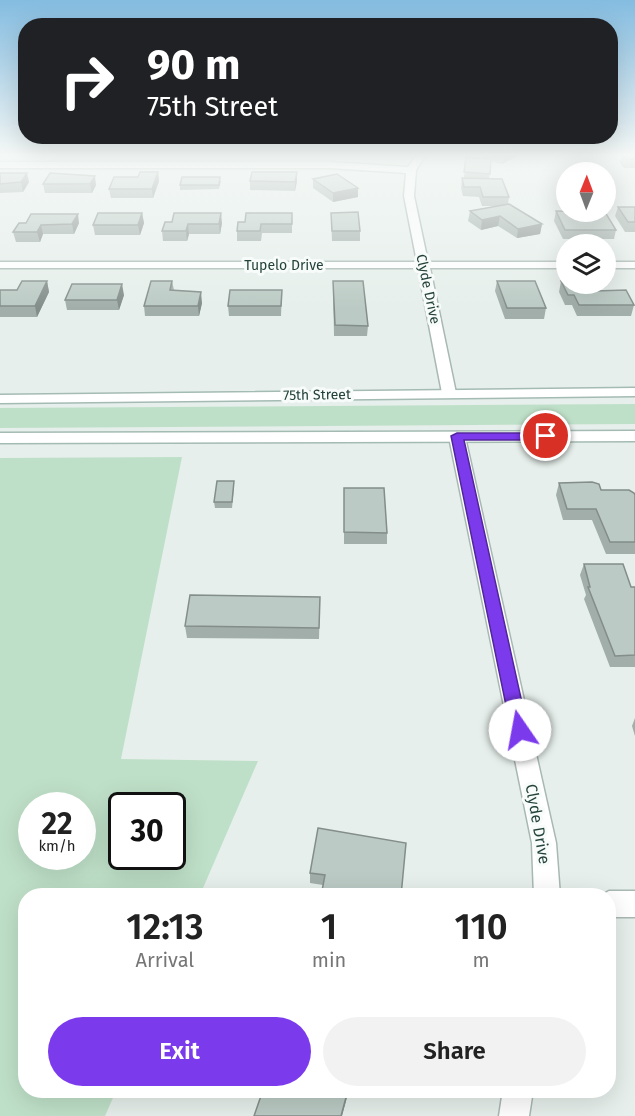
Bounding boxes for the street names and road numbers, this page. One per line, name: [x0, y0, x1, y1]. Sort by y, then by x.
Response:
street label: Clyde Drive: [412, 252, 444, 326]
street label: Tupelo Drive: [244, 257, 324, 274]
street label: 75th Street: [283, 386, 352, 404]
street label: Clyde Drive: [522, 782, 554, 866]

